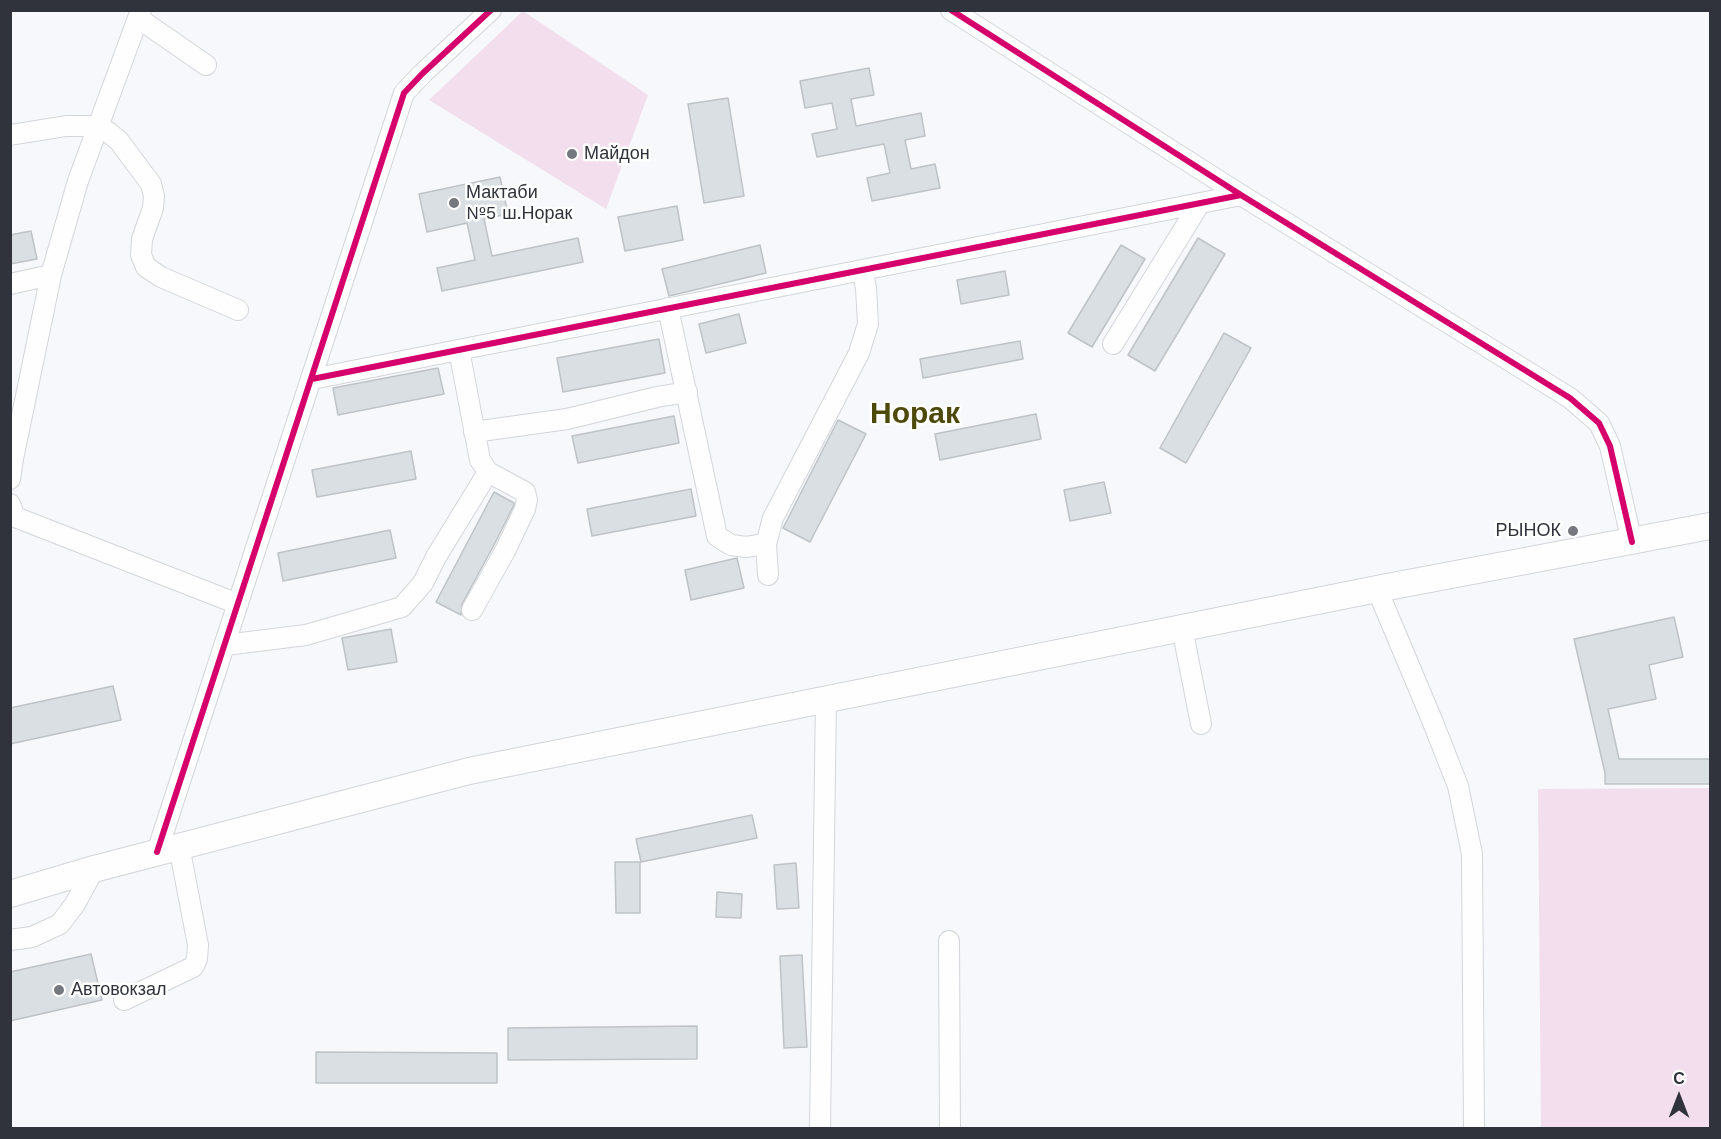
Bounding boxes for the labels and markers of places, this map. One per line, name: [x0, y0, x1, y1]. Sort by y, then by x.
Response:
place label: Майдон: [584, 143, 650, 165]
marker: Майдон: [565, 147, 579, 161]
place label: Мактаби №5 ш.Норак: [466, 182, 572, 224]
marker: Мактаби №5 ш.Норак: [447, 196, 461, 210]
place label: РЫНОК: [1496, 520, 1561, 542]
marker: РЫНОК: [1566, 524, 1580, 538]
place label: Автовокзал: [71, 979, 166, 1001]
marker: Автовокзал: [52, 983, 66, 997]

